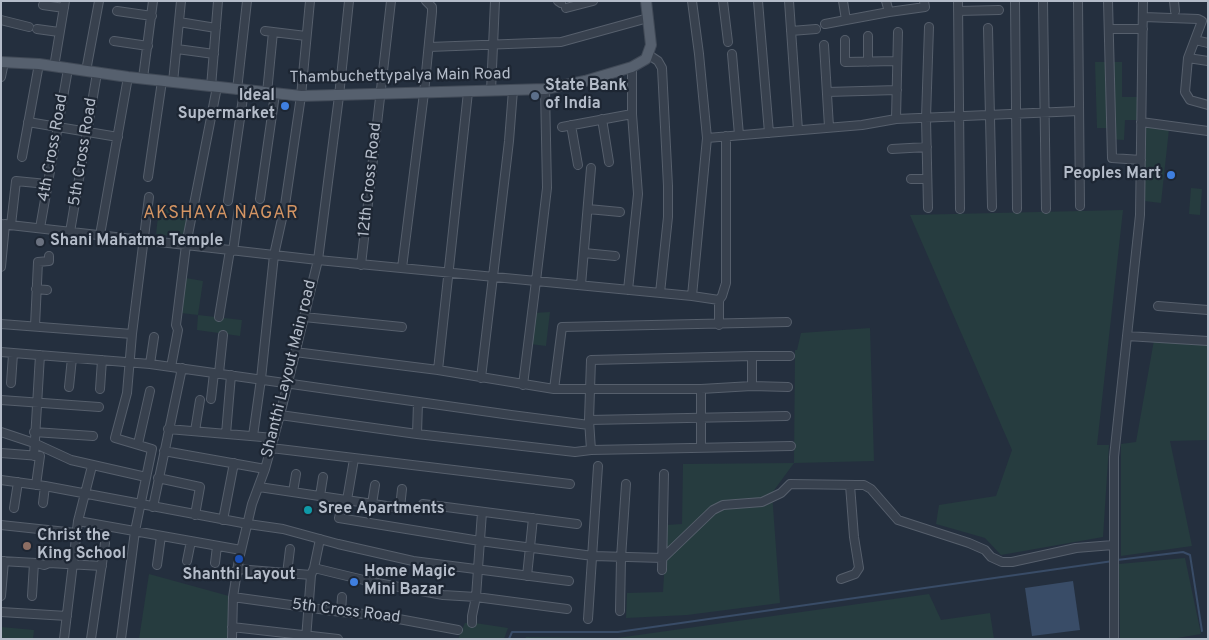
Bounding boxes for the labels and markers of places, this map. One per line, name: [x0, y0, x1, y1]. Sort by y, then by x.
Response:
place label: State Bank of India: [545, 77, 627, 115]
place label: Ideal Supermarket: [178, 87, 275, 125]
marker: State Bank of India: [529, 90, 541, 102]
marker: Ideal Supermarket: [279, 100, 291, 112]
place label: Peoples Mart: [1063, 165, 1161, 185]
marker: Peoples Mart: [1165, 169, 1177, 181]
place label: Shani Mahatma Temple: [50, 232, 223, 252]
marker: Shani Mahatma Temple: [34, 236, 46, 248]
place label: Sree Apartments: [318, 500, 445, 520]
marker: Sree Apartments: [302, 504, 314, 516]
place label: Christ the King School: [37, 527, 126, 565]
marker: Christ the King School: [21, 540, 33, 552]
marker: Shanthi Layout: [233, 553, 245, 565]
place label: Home Magic Mini Bazar: [364, 563, 456, 601]
place label: Shanthi Layout: [182, 566, 296, 586]
marker: Home Magic Mini Bazar: [348, 576, 360, 588]

